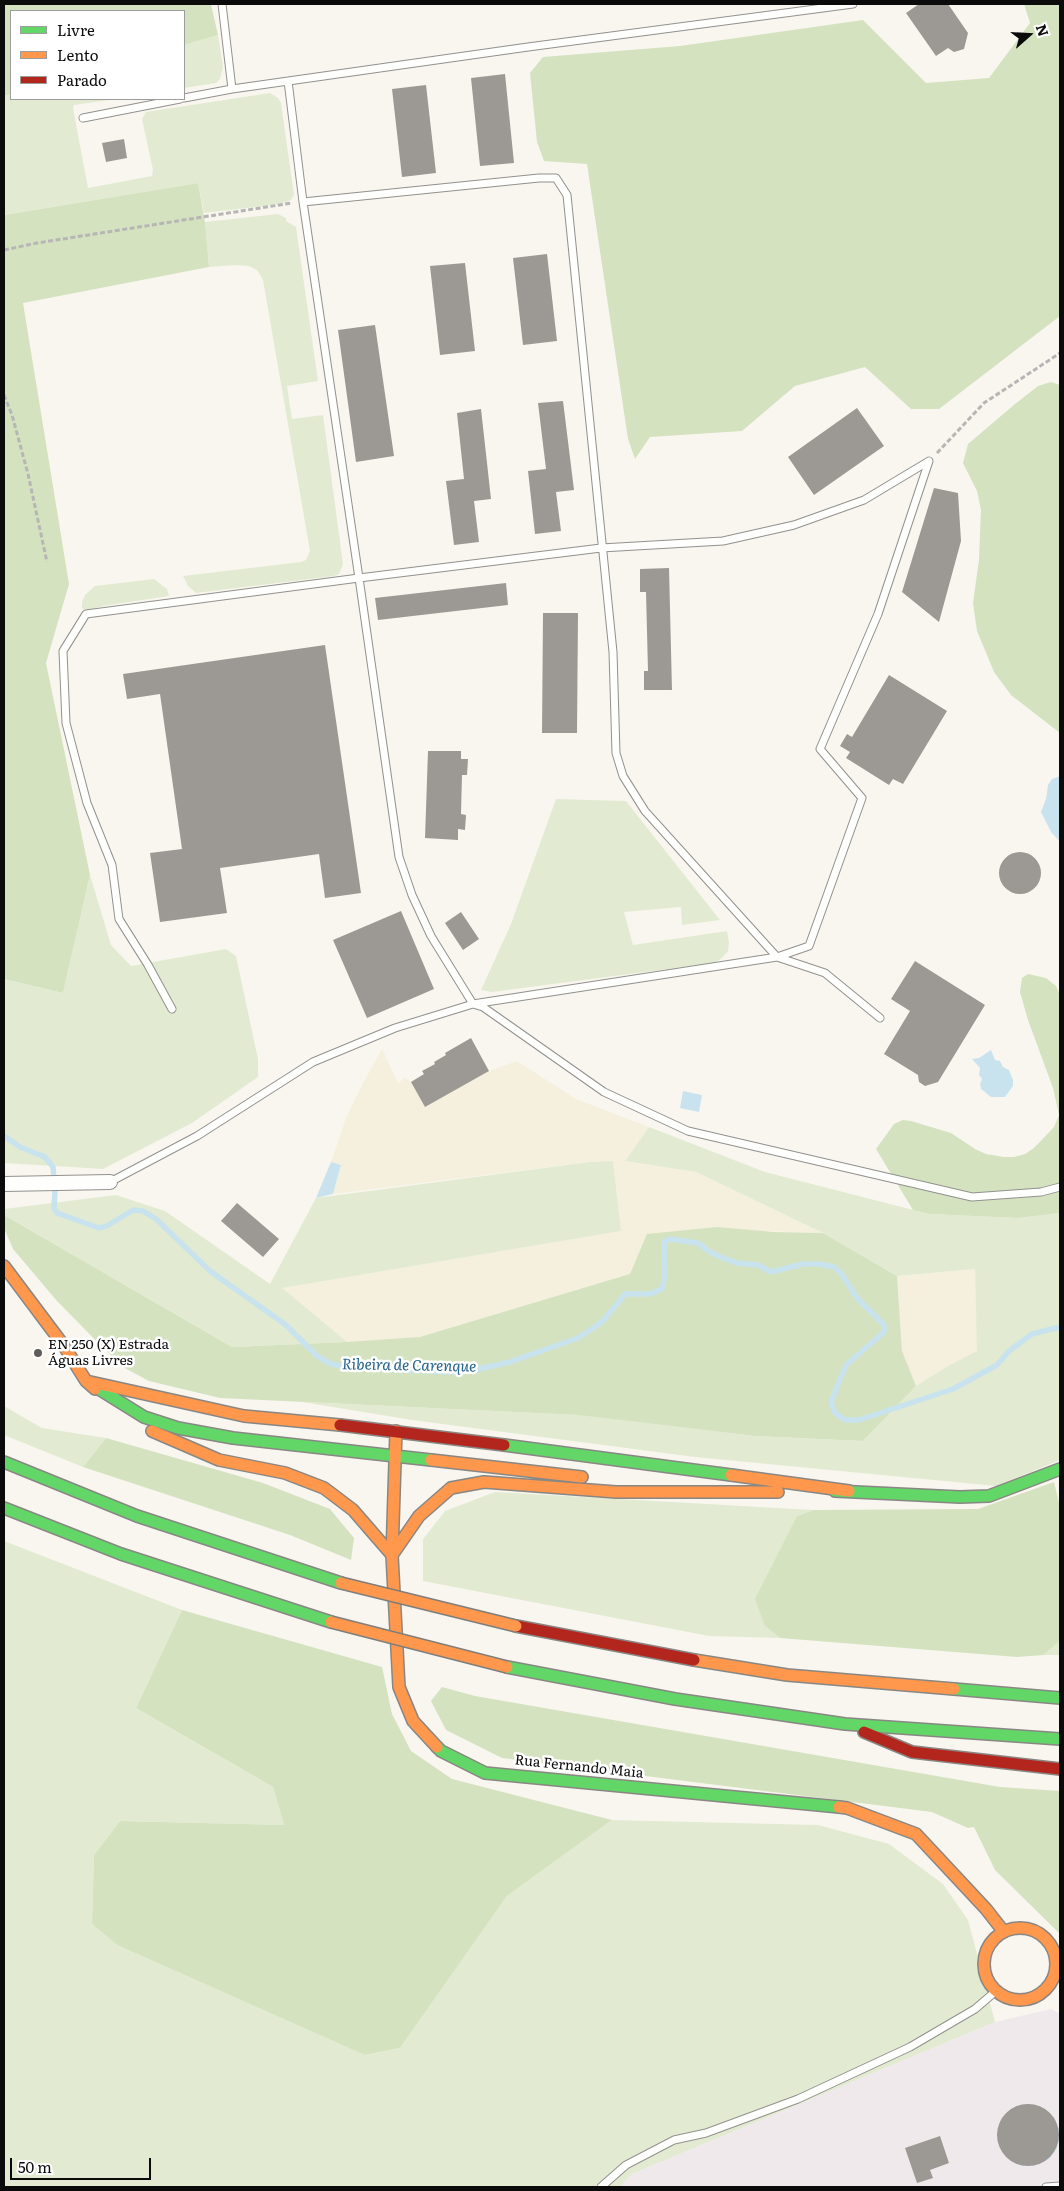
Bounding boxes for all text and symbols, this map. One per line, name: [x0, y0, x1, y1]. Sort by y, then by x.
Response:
legend: [10, 10, 185, 100]
north arrow: [1004, 10, 1054, 60]
text: Livre: [57, 18, 95, 41]
text: N: [1032, 21, 1055, 39]
text: Lento: [57, 43, 98, 66]
text: Parado: [57, 68, 107, 91]
place label: EN 250 (X) Estrada Águas Livres: [48, 1337, 169, 1370]
marker: EN 250 (X) Estrada Águas Livres: [32, 1347, 44, 1359]
water label: Ribeira de Carenque: [342, 1356, 476, 1376]
street label: Rua Fernando Maia: [514, 1752, 644, 1782]
scale bar: [12, 2148, 154, 2180]
text: 50 m: [18, 2155, 52, 2178]

